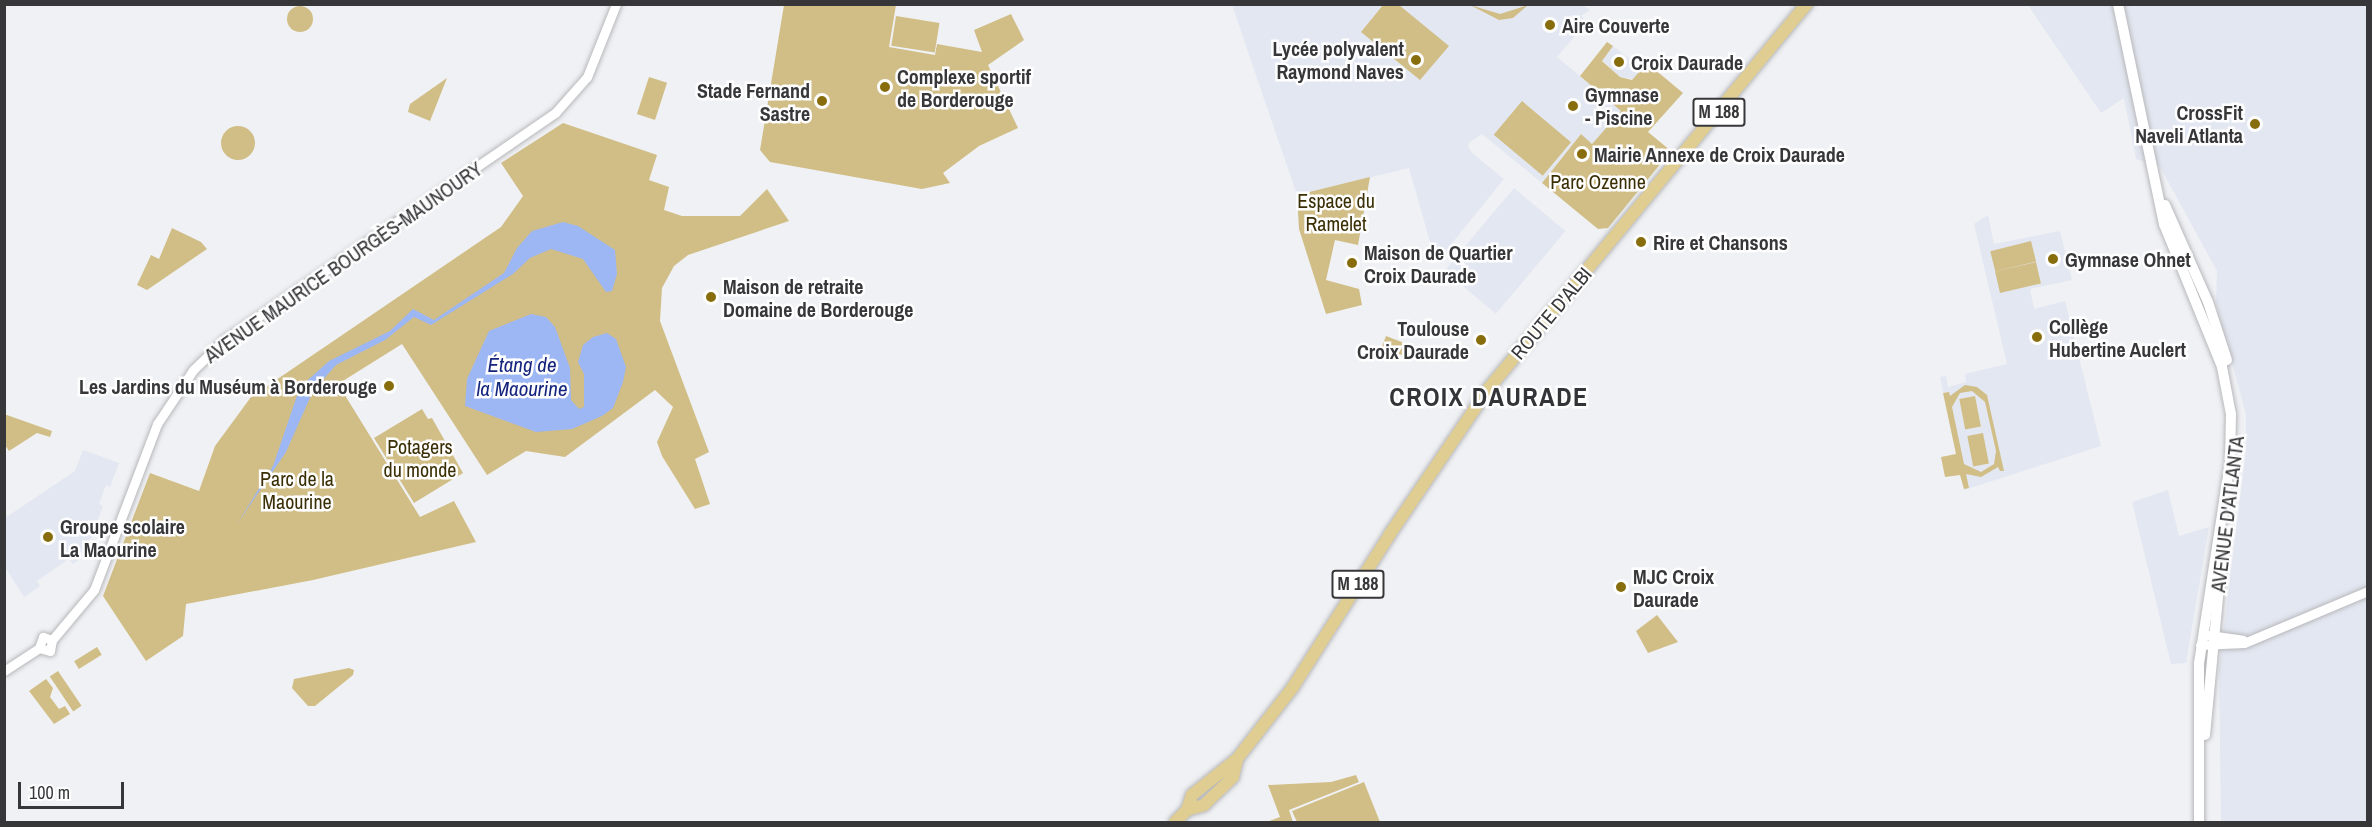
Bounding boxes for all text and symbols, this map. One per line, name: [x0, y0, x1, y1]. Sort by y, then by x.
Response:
place label: Aire Couverte: [1562, 13, 1670, 37]
marker: Aire Couverte: [1543, 18, 1557, 32]
place label: Lycée polyvalent Raymond Naves: [1272, 36, 1404, 83]
place label: Croix Daurade: [1631, 50, 1743, 74]
marker: Lycée polyvalent Raymond Naves: [1409, 53, 1423, 67]
marker: Croix Daurade: [1612, 55, 1626, 69]
place label: Complexe sportif de Borderouge: [897, 64, 1031, 111]
place label: Stade Fernand Sastre: [697, 78, 810, 125]
marker: Complexe sportif de Borderouge: [878, 80, 892, 94]
place label: Gymnase - Piscine: [1585, 83, 1659, 130]
marker: Stade Fernand Sastre: [815, 94, 829, 108]
road number: M 188: [1692, 97, 1746, 127]
marker: Gymnase - Piscine: [1566, 99, 1580, 113]
place label: CrossFit Naveli Atlanta: [2135, 100, 2243, 147]
marker: CrossFit Naveli Atlanta: [2248, 117, 2262, 131]
place label: Mairie Annexe de Croix Daurade: [1594, 142, 1846, 166]
marker: Mairie Annexe de Croix Daurade: [1575, 147, 1589, 161]
street label: AVENUE MAURICE BOURGÈS-MAUNOURY: [199, 156, 487, 368]
park label: Parc Ozenne: [1550, 169, 1646, 193]
park label: Espace du Ramelet: [1297, 189, 1375, 236]
place label: Rire et Chansons: [1653, 230, 1788, 254]
marker: Rire et Chansons: [1634, 235, 1648, 249]
place label: Maison de Quartier Croix Daurade: [1364, 240, 1513, 287]
place label: Gymnase Ohnet: [2065, 247, 2191, 271]
marker: Gymnase Ohnet: [2046, 252, 2060, 266]
marker: Maison de Quartier Croix Daurade: [1345, 256, 1359, 270]
street label: ROUTE D'ALBI: [1506, 262, 1596, 364]
place label: Maison de retraite Domaine de Borderouge: [723, 274, 913, 321]
marker: Maison de retraite Domaine de Borderouge: [704, 290, 718, 304]
place label: Collège Hubertine Auclert: [2049, 314, 2187, 361]
place label: Toulouse Croix Daurade: [1357, 316, 1469, 363]
marker: Collège Hubertine Auclert: [2030, 330, 2044, 344]
marker: Toulouse Croix Daurade: [1474, 333, 1488, 347]
water label: Étang de la Maourine: [477, 352, 567, 402]
place label: Les Jardins du Muséum à Borderouge: [79, 374, 377, 398]
marker: Les Jardins du Muséum à Borderouge: [382, 379, 396, 393]
district label: CROIX DAURADE: [1389, 381, 1589, 413]
park label: Potagers du monde: [384, 434, 456, 481]
street label: AVENUE D'ATLANTA: [2206, 435, 2248, 593]
park label: Parc de la Maourine: [260, 467, 334, 514]
place label: Groupe scolaire La Maourine: [60, 514, 185, 561]
marker: Groupe scolaire La Maourine: [41, 530, 55, 544]
place label: MJC Croix Daurade: [1633, 564, 1714, 611]
road number: M 188: [1331, 569, 1385, 599]
marker: MJC Croix Daurade: [1614, 580, 1628, 594]
scale bar: [21, 770, 128, 808]
text: 100 m: [29, 780, 70, 805]

